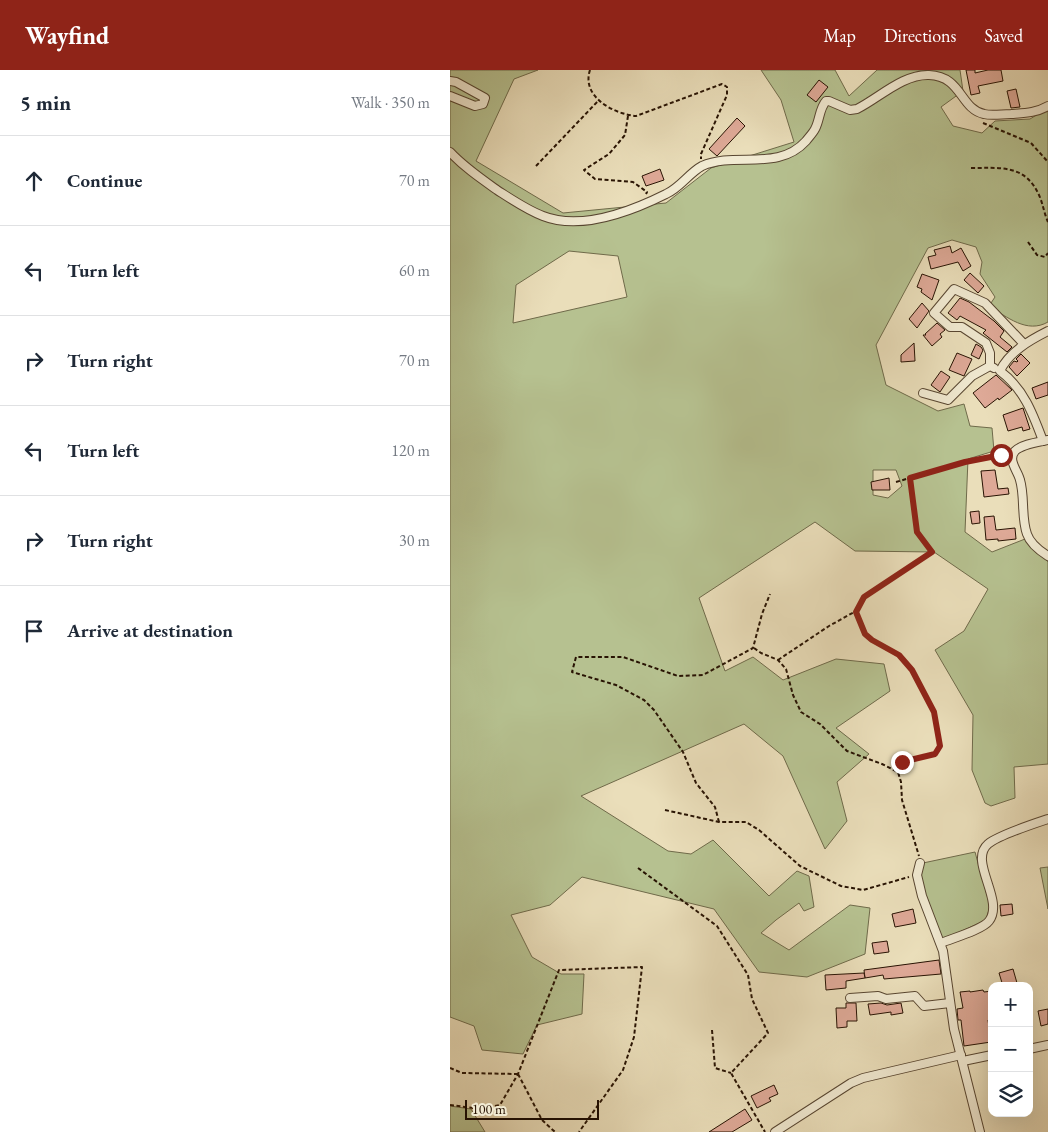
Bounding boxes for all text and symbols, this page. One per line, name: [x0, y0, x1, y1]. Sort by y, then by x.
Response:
text: Wayfind: [25, 20, 109, 51]
text: Map: [824, 24, 856, 47]
text: Directions: [884, 24, 956, 47]
text: Saved: [984, 24, 1023, 47]
text: 5 min: [20, 89, 71, 116]
text: Walk · 350 m: [351, 92, 430, 113]
icon: ahead: [20, 167, 48, 195]
text: Continue: [67, 168, 142, 193]
text: 70 m: [399, 170, 430, 191]
icon: left: [20, 257, 48, 285]
text: Turn left: [67, 258, 139, 283]
text: 60 m: [399, 260, 430, 281]
icon: right: [20, 347, 48, 375]
text: Turn right: [67, 348, 153, 373]
text: 70 m: [399, 350, 430, 371]
icon: left: [20, 437, 48, 465]
text: Turn left: [67, 438, 139, 463]
text: 120 m: [391, 440, 430, 461]
route start: [990, 444, 1013, 467]
icon: right: [20, 527, 48, 555]
text: Turn right: [67, 528, 153, 553]
text: 30 m: [399, 530, 430, 551]
icon: arrive: [20, 617, 48, 645]
text: Arrive at destination: [67, 618, 233, 643]
route end: [891, 751, 914, 774]
map controls: [988, 982, 1033, 1117]
button: +: [988, 982, 1033, 1027]
button: −: [988, 1027, 1033, 1072]
button: layers: [988, 1072, 1033, 1117]
scale bar: [465, 1097, 599, 1120]
text: 100 m: [472, 1100, 506, 1118]

